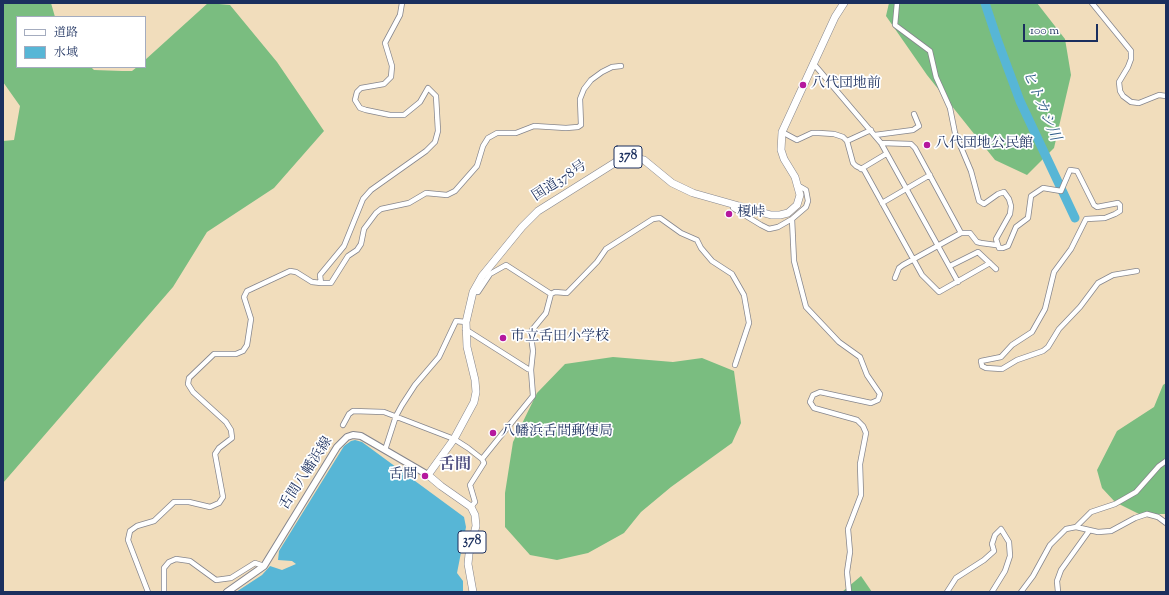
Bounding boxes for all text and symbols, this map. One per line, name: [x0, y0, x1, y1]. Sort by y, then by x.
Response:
legend: [16, 16, 146, 68]
scale bar: [1025, 16, 1100, 42]
text: 100 m: [1030, 22, 1059, 40]
text: 道路: [54, 24, 78, 42]
text: 水域: [54, 44, 78, 62]
water label: ヒトカシ川: [1017, 68, 1063, 144]
place label: 八代団地前: [811, 77, 881, 93]
marker: 八代団地前: [798, 80, 808, 90]
place label: 八代団地公民館: [935, 137, 1033, 153]
marker: 八代団地公民館: [922, 140, 932, 150]
road number: 378: [614, 146, 642, 168]
street label: 国道378号: [530, 158, 590, 206]
place label: 榎峠: [737, 206, 765, 222]
marker: 榎峠: [724, 209, 734, 219]
place label: 市立舌田小学校: [511, 330, 609, 346]
marker: 市立舌田小学校: [498, 333, 508, 343]
place label: 八幡浜舌間郵便局: [501, 425, 613, 441]
marker: 八幡浜舌間郵便局: [488, 428, 498, 438]
street label: 舌間八幡浜線: [277, 434, 337, 514]
district label: 舌間: [439, 456, 471, 476]
place label: 舌間: [389, 468, 417, 484]
marker: 舌間: [420, 471, 430, 481]
road number: 378: [458, 531, 486, 553]

